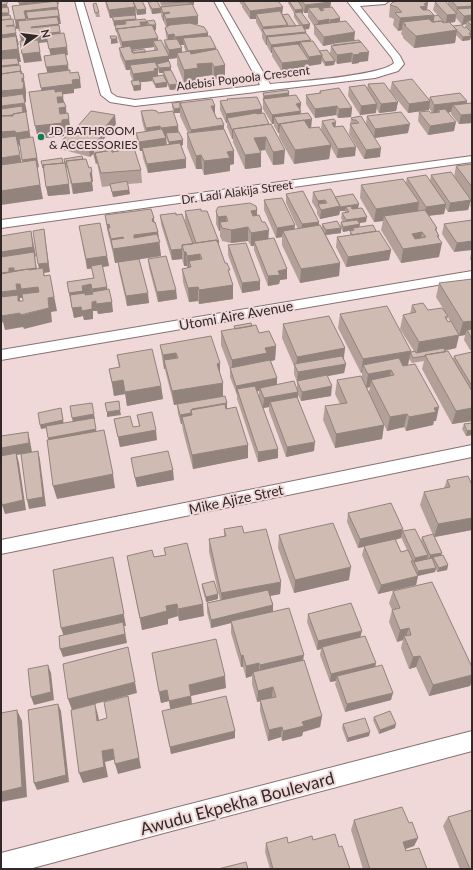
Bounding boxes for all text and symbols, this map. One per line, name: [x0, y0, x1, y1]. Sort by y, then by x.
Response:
north arrow: [16, 16, 56, 56]
text: N: [39, 28, 54, 39]
street label: Adebisi Popoola Crescent: [175, 62, 311, 94]
place label: JD BATHROOM & ACCESSORIES: [49, 123, 138, 152]
marker: JD BATHROOM & ACCESSORIES: [36, 132, 46, 142]
street label: Dr. Ladi Alakija Street: [180, 177, 294, 207]
street label: Utomi Aire Avenue: [178, 297, 294, 333]
street label: Mike Ajize Stret: [187, 481, 285, 517]
street label: Awudu Ekpekha Boulevard: [138, 767, 336, 839]

